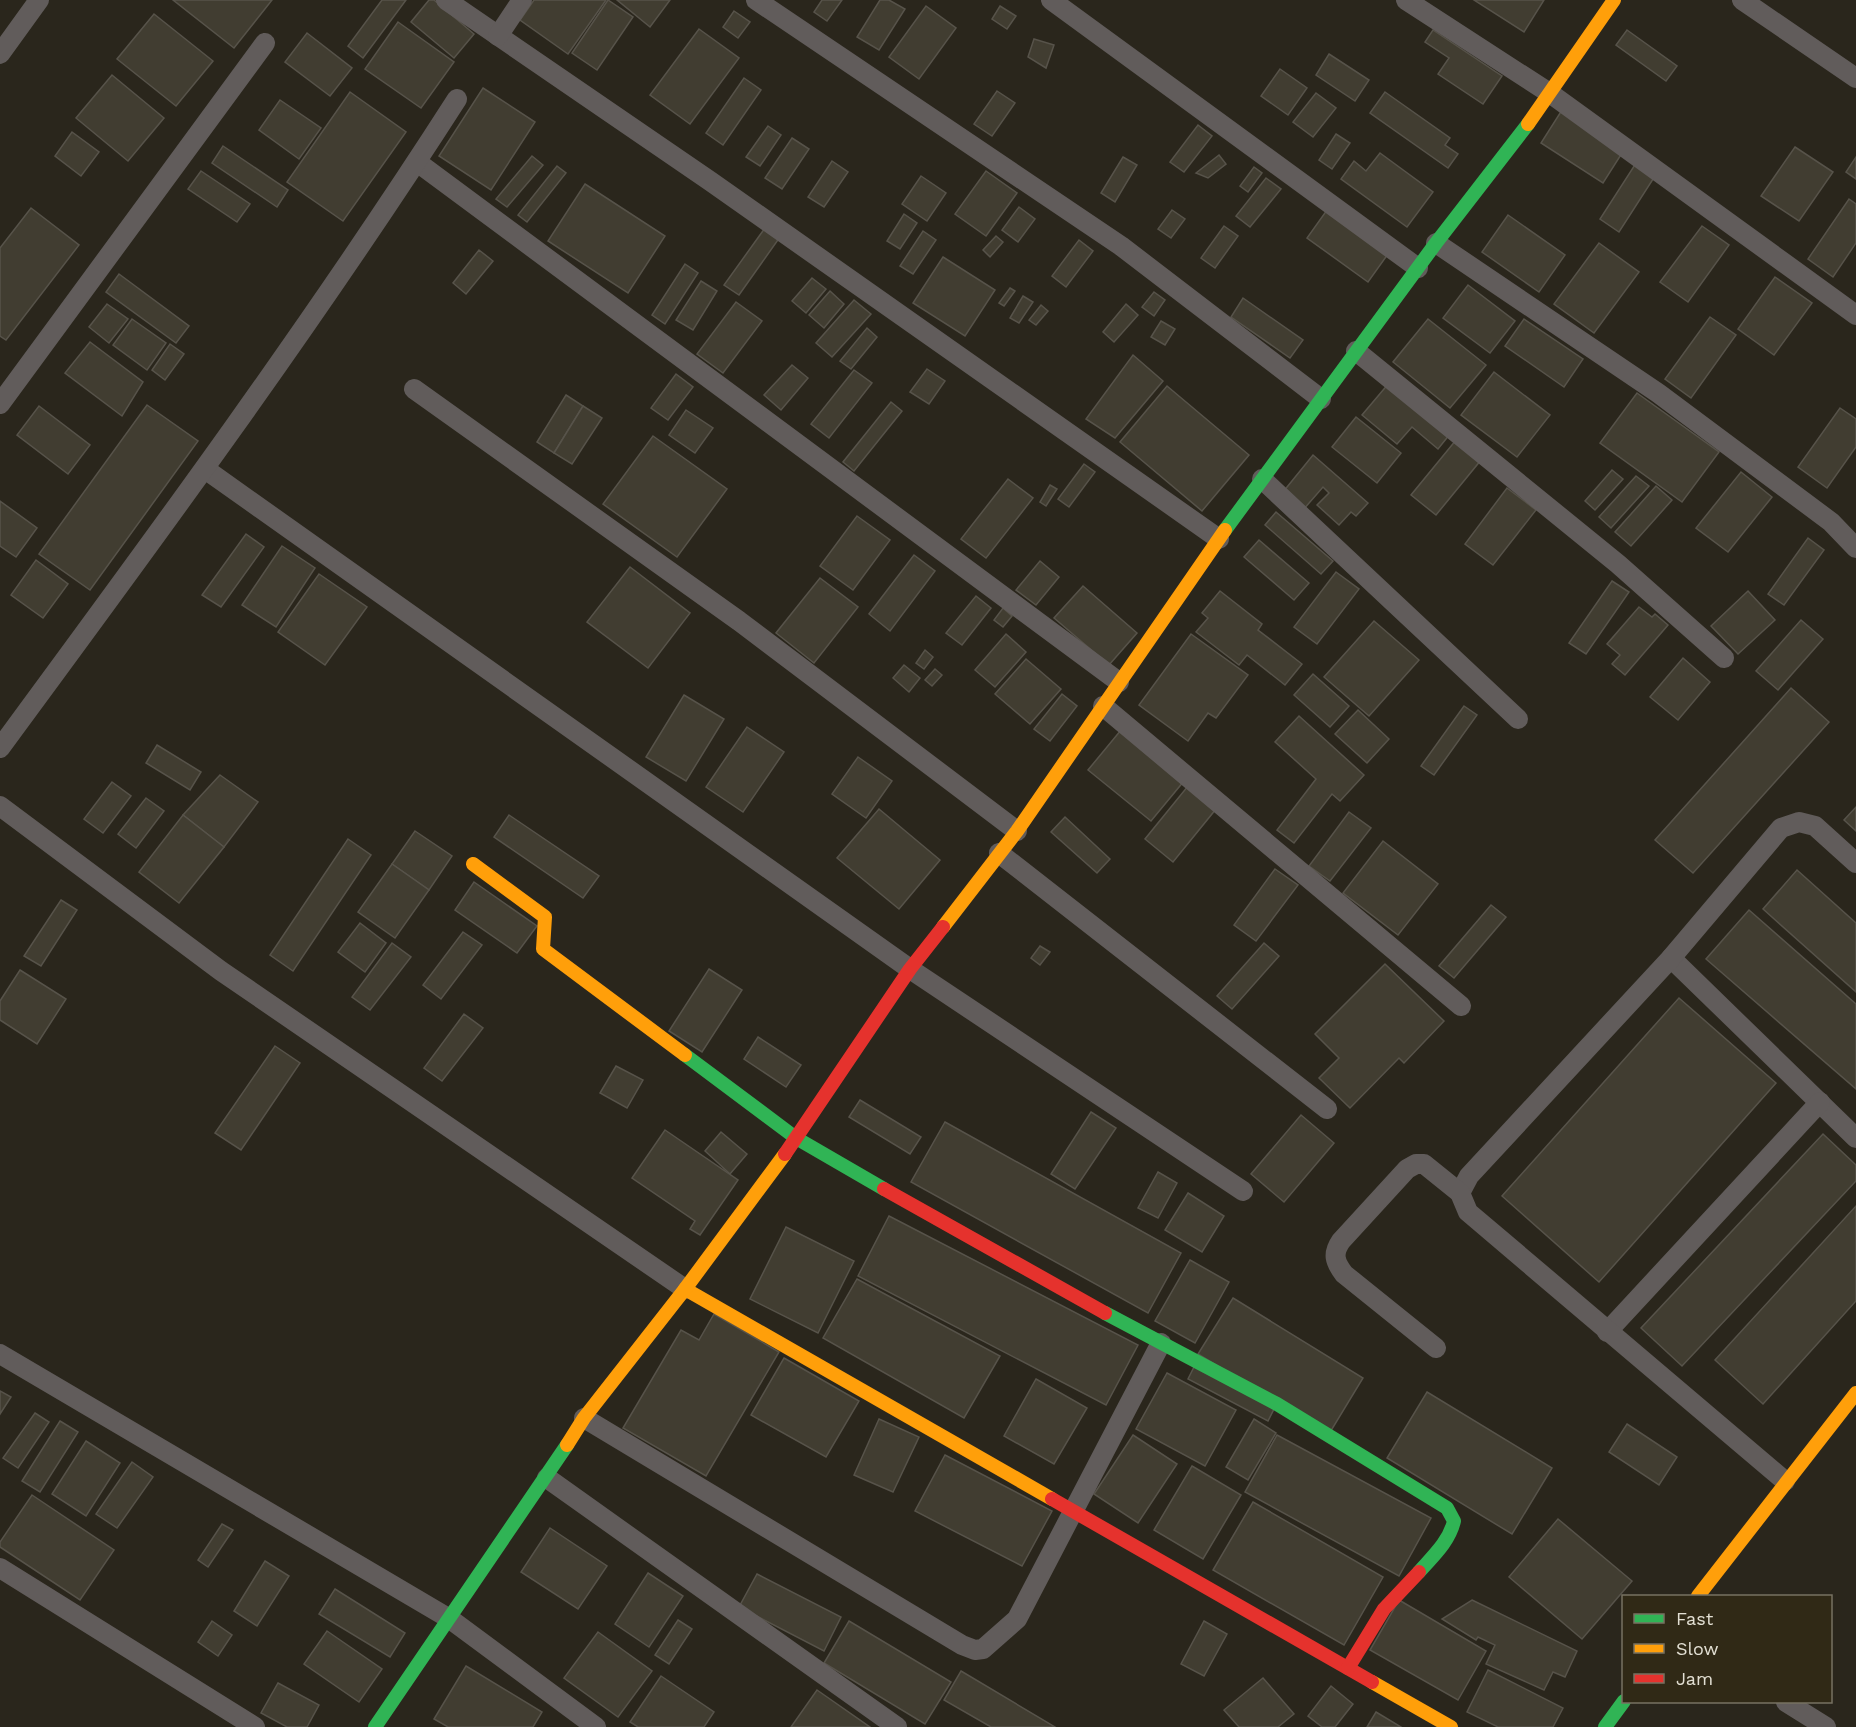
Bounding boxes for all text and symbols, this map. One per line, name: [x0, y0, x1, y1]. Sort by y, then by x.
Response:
legend: [1622, 1595, 1832, 1703]
text: Fast: [1676, 1608, 1714, 1629]
text: Slow: [1676, 1638, 1719, 1659]
text: Jam: [1676, 1668, 1713, 1689]

